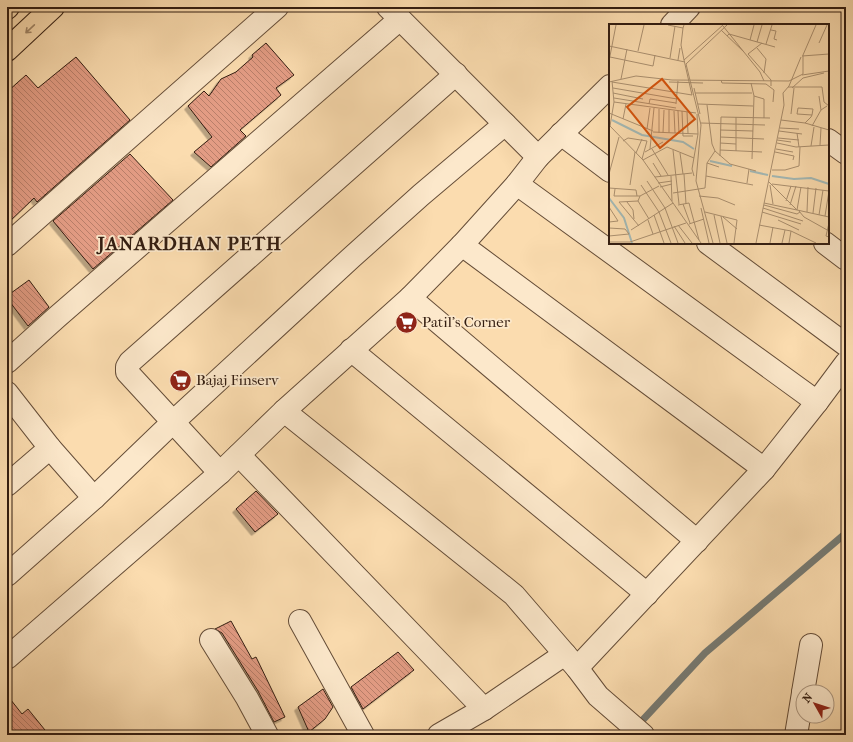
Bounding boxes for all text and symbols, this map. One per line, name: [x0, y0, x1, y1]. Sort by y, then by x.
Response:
one-way arrow: [25, 24, 35, 33]
inset map: [609, 24, 829, 244]
district label: JANARDHAN PETH: [96, 233, 282, 255]
supermarket icon: Patil's Corner: [394, 309, 420, 335]
place label: Patil's Corner: [422, 313, 511, 331]
supermarket icon: Bajaj Finserv: [168, 367, 194, 393]
place label: Bajaj Finserv: [196, 371, 279, 389]
north arrow: [795, 684, 835, 724]
text: N: [800, 690, 816, 705]

